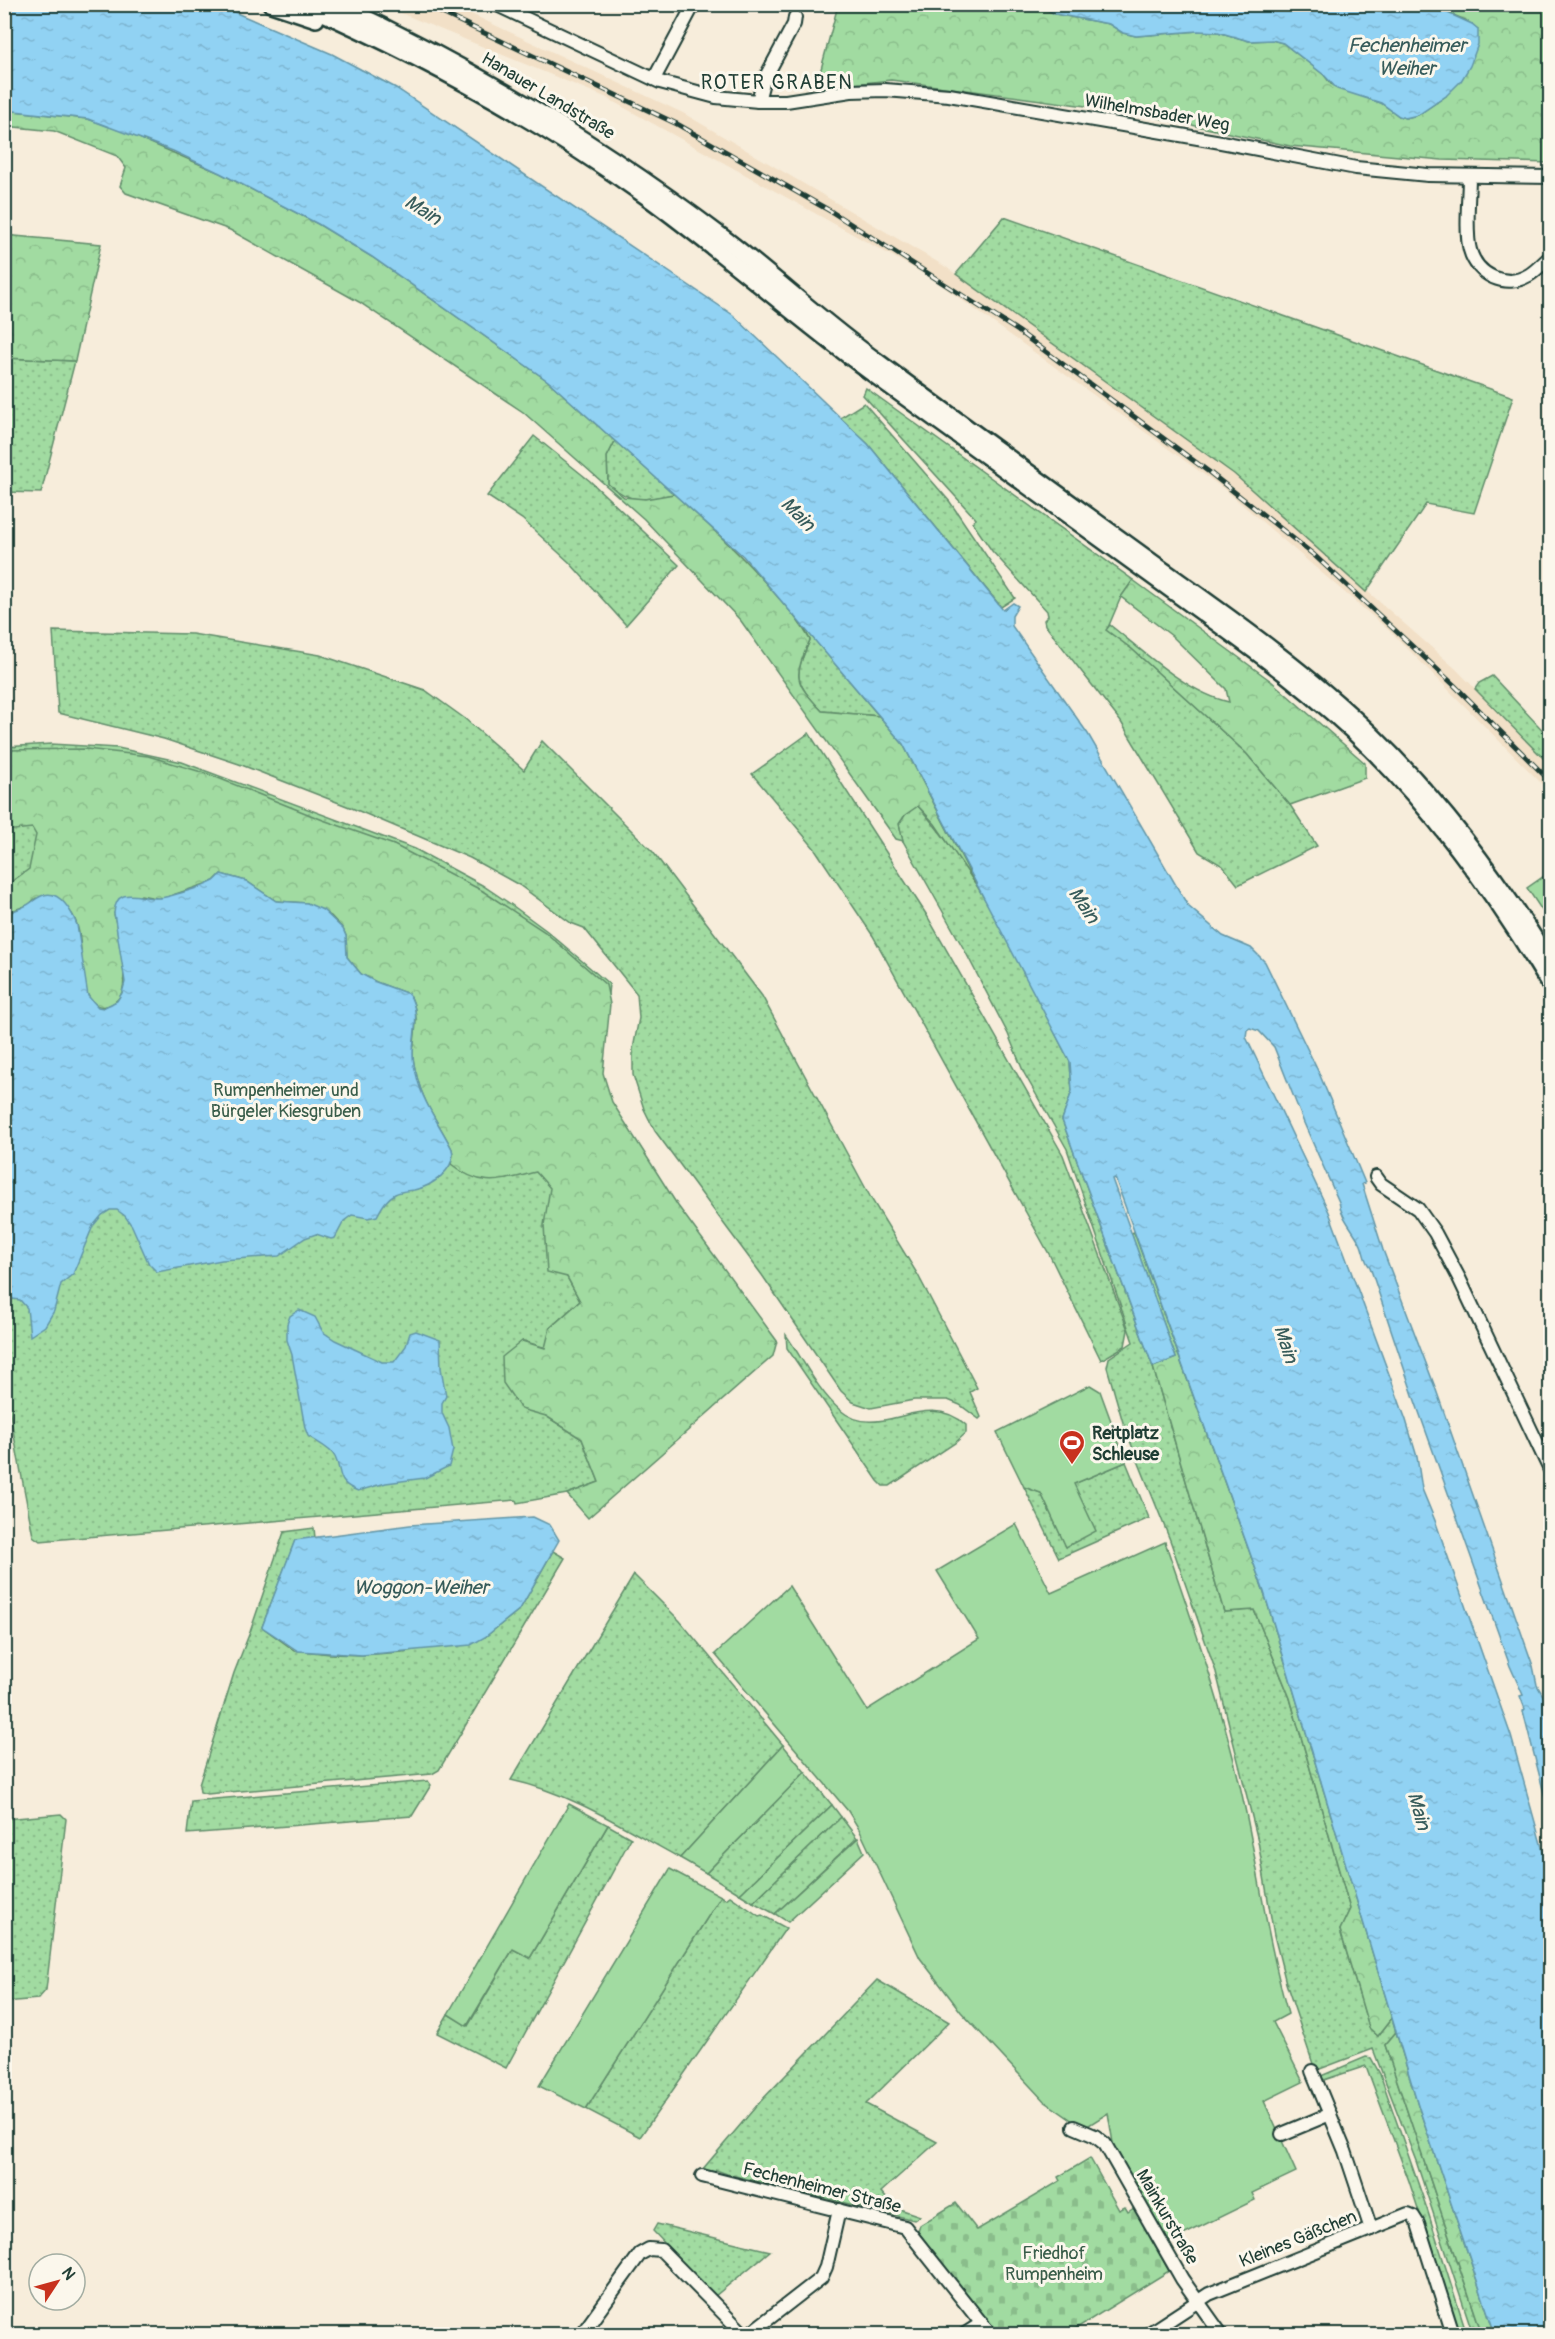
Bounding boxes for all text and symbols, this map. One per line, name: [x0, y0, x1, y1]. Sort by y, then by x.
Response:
water label: Fechenheimer Weiher: [1348, 33, 1469, 81]
street label: Hanauer Landstraße: [477, 47, 619, 145]
district label: ROTER GRABEN: [701, 70, 853, 95]
street label: Wilhelmsbader Weg: [1083, 89, 1231, 137]
water label: Main: [400, 189, 447, 232]
water label: Main: [776, 492, 822, 538]
water label: Main: [1063, 882, 1106, 929]
park label: Rumpenheimer und Bürgeler Kiesgruben: [211, 1079, 361, 1123]
water label: Main: [1268, 1322, 1304, 1368]
place label: Reitplatz Schleuse: [1092, 1422, 1160, 1466]
sports icon: Reitplatz Schleuse: [1057, 1428, 1087, 1466]
water label: Woggon-Weiher: [353, 1575, 491, 1600]
water label: Main: [1402, 1789, 1437, 1835]
street label: Fechenheimer Straße: [741, 2157, 903, 2219]
street label: Mainkurstraße: [1130, 2165, 1204, 2269]
street label: Kleines Gäßchen: [1236, 2205, 1360, 2273]
park label: Friedhof Rumpenheim: [1005, 2242, 1103, 2286]
north arrow: [27, 2252, 87, 2312]
text: N: [57, 2264, 80, 2284]

